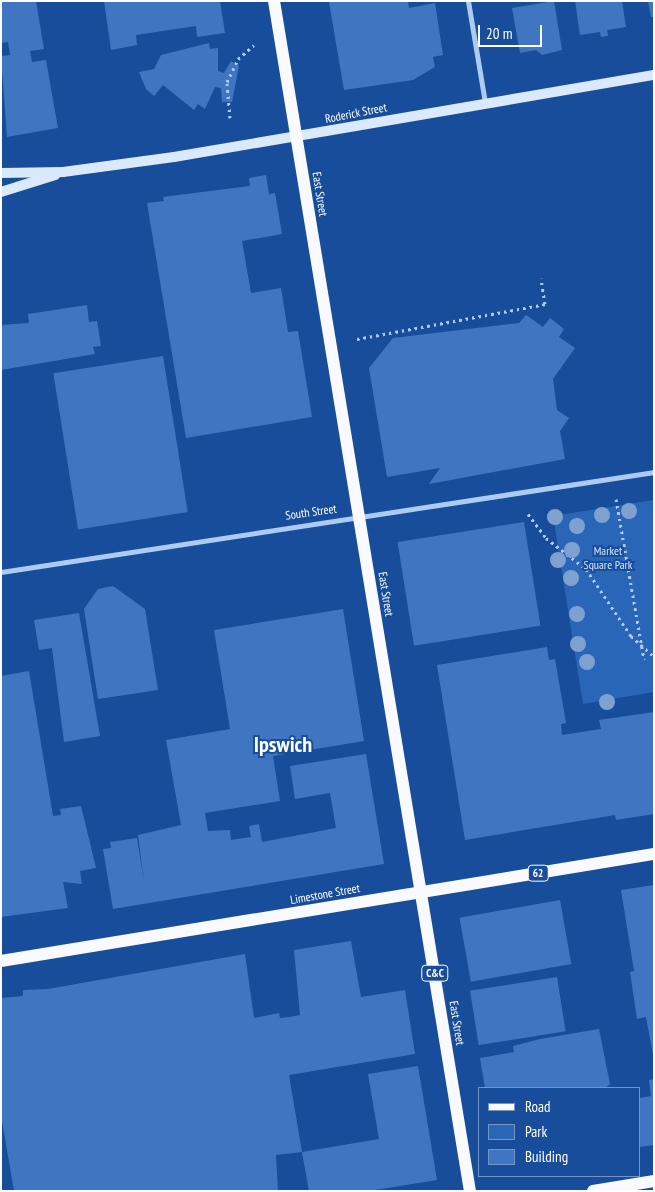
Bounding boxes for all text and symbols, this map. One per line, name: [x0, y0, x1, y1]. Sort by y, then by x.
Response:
scale bar: [480, 15, 544, 47]
text: 20 m: [486, 24, 512, 43]
street label: Roderick Street: [324, 100, 388, 126]
street label: East Street: [309, 171, 331, 217]
street label: South Street: [285, 501, 337, 523]
park label: Market Square Park: [584, 544, 632, 572]
street label: East Street: [375, 571, 397, 617]
district label: Ipswich: [254, 732, 312, 758]
road number: 62: [527, 864, 549, 881]
street label: Limestone Street: [289, 881, 361, 907]
road number: C&C: [421, 964, 449, 981]
street label: East Street: [446, 1000, 468, 1046]
legend: [478, 1087, 640, 1177]
text: Road: [525, 1097, 551, 1116]
text: Park: [525, 1122, 547, 1141]
text: Building: [525, 1147, 568, 1166]

